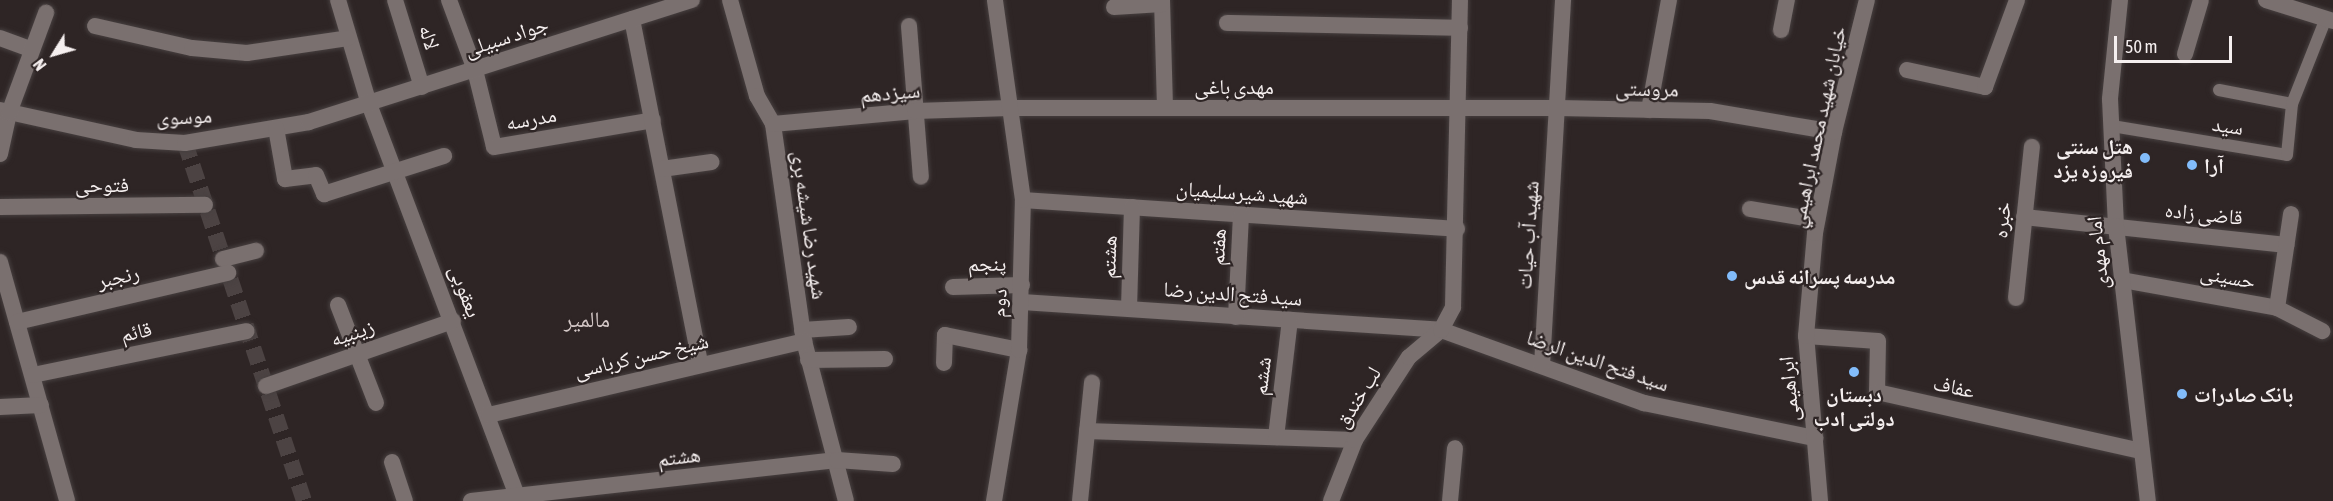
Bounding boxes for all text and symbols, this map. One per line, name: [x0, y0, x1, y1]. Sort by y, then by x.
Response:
street label: جواد سبیلی: [461, 11, 551, 61]
street label: لاله: [414, 21, 446, 53]
north arrow: [24, 24, 84, 84]
street label: خيابان شهيد محمد ابراهيمي: [1783, 24, 1851, 230]
scale bar: [2117, 24, 2236, 62]
text: 50 m: [2125, 36, 2157, 57]
text: N: [30, 56, 50, 74]
street label: مهدی باغی: [1194, 73, 1274, 99]
street label: مروستی: [1615, 75, 1679, 101]
street label: سیزدهم: [859, 77, 921, 107]
street label: مدرسه: [504, 101, 558, 135]
street label: موسوی: [155, 102, 213, 130]
street label: سید: [2211, 110, 2245, 140]
place label: هتل سنتی فیروزه یزد: [2053, 133, 2133, 183]
street label: شهید رضا شیشه بری: [787, 149, 833, 301]
marker: هتل سنتی فیروزه یزد: [2138, 151, 2152, 165]
place label: آرا: [2204, 152, 2224, 178]
marker: آرا: [2185, 158, 2199, 172]
street label: فتوحی: [75, 171, 129, 197]
street label: شهید شیرسلیمیان: [1175, 175, 1309, 209]
street label: شهید آب حیات: [1511, 180, 1543, 290]
street label: قاضی زاده: [2164, 196, 2244, 230]
street label: خبره: [1987, 201, 2015, 239]
street label: امام مهدی: [2081, 215, 2113, 291]
street label: هفتم: [1203, 228, 1231, 266]
street label: هشتم: [1095, 235, 1121, 279]
street label: پنجم: [968, 250, 1006, 276]
street label: رنجبر: [94, 259, 142, 293]
street label: حسینی: [2199, 259, 2257, 293]
street label: یعقوبی: [445, 261, 487, 321]
place label: مدرسه پسرانه قدس: [1744, 263, 1895, 289]
marker: مدرسه پسرانه قدس: [1725, 269, 1739, 283]
street label: سید فتح الدین رضا: [1163, 276, 1303, 310]
street label: دوم: [984, 288, 1012, 318]
district label: مالمیر: [564, 307, 610, 333]
street label: زینبیه: [327, 313, 377, 351]
street label: قائم: [118, 315, 154, 347]
street label: سید فتح الدین الرضا: [1523, 324, 1673, 396]
street label: شیخ حسن کرباسی: [571, 327, 711, 383]
street label: ششم: [1246, 355, 1276, 397]
street label: ابراهیمی: [1773, 355, 1803, 423]
street label: لب خندق: [1328, 362, 1386, 432]
marker: دبستان دولتی ادب: [1847, 365, 1861, 379]
street label: عفاف: [1931, 369, 1977, 403]
place label: دبستان دولتی ادب: [1813, 381, 1895, 431]
place label: بانک صادرات: [2194, 381, 2293, 407]
marker: بانک صادرات: [2175, 387, 2189, 401]
street label: هشتم: [656, 441, 702, 471]

